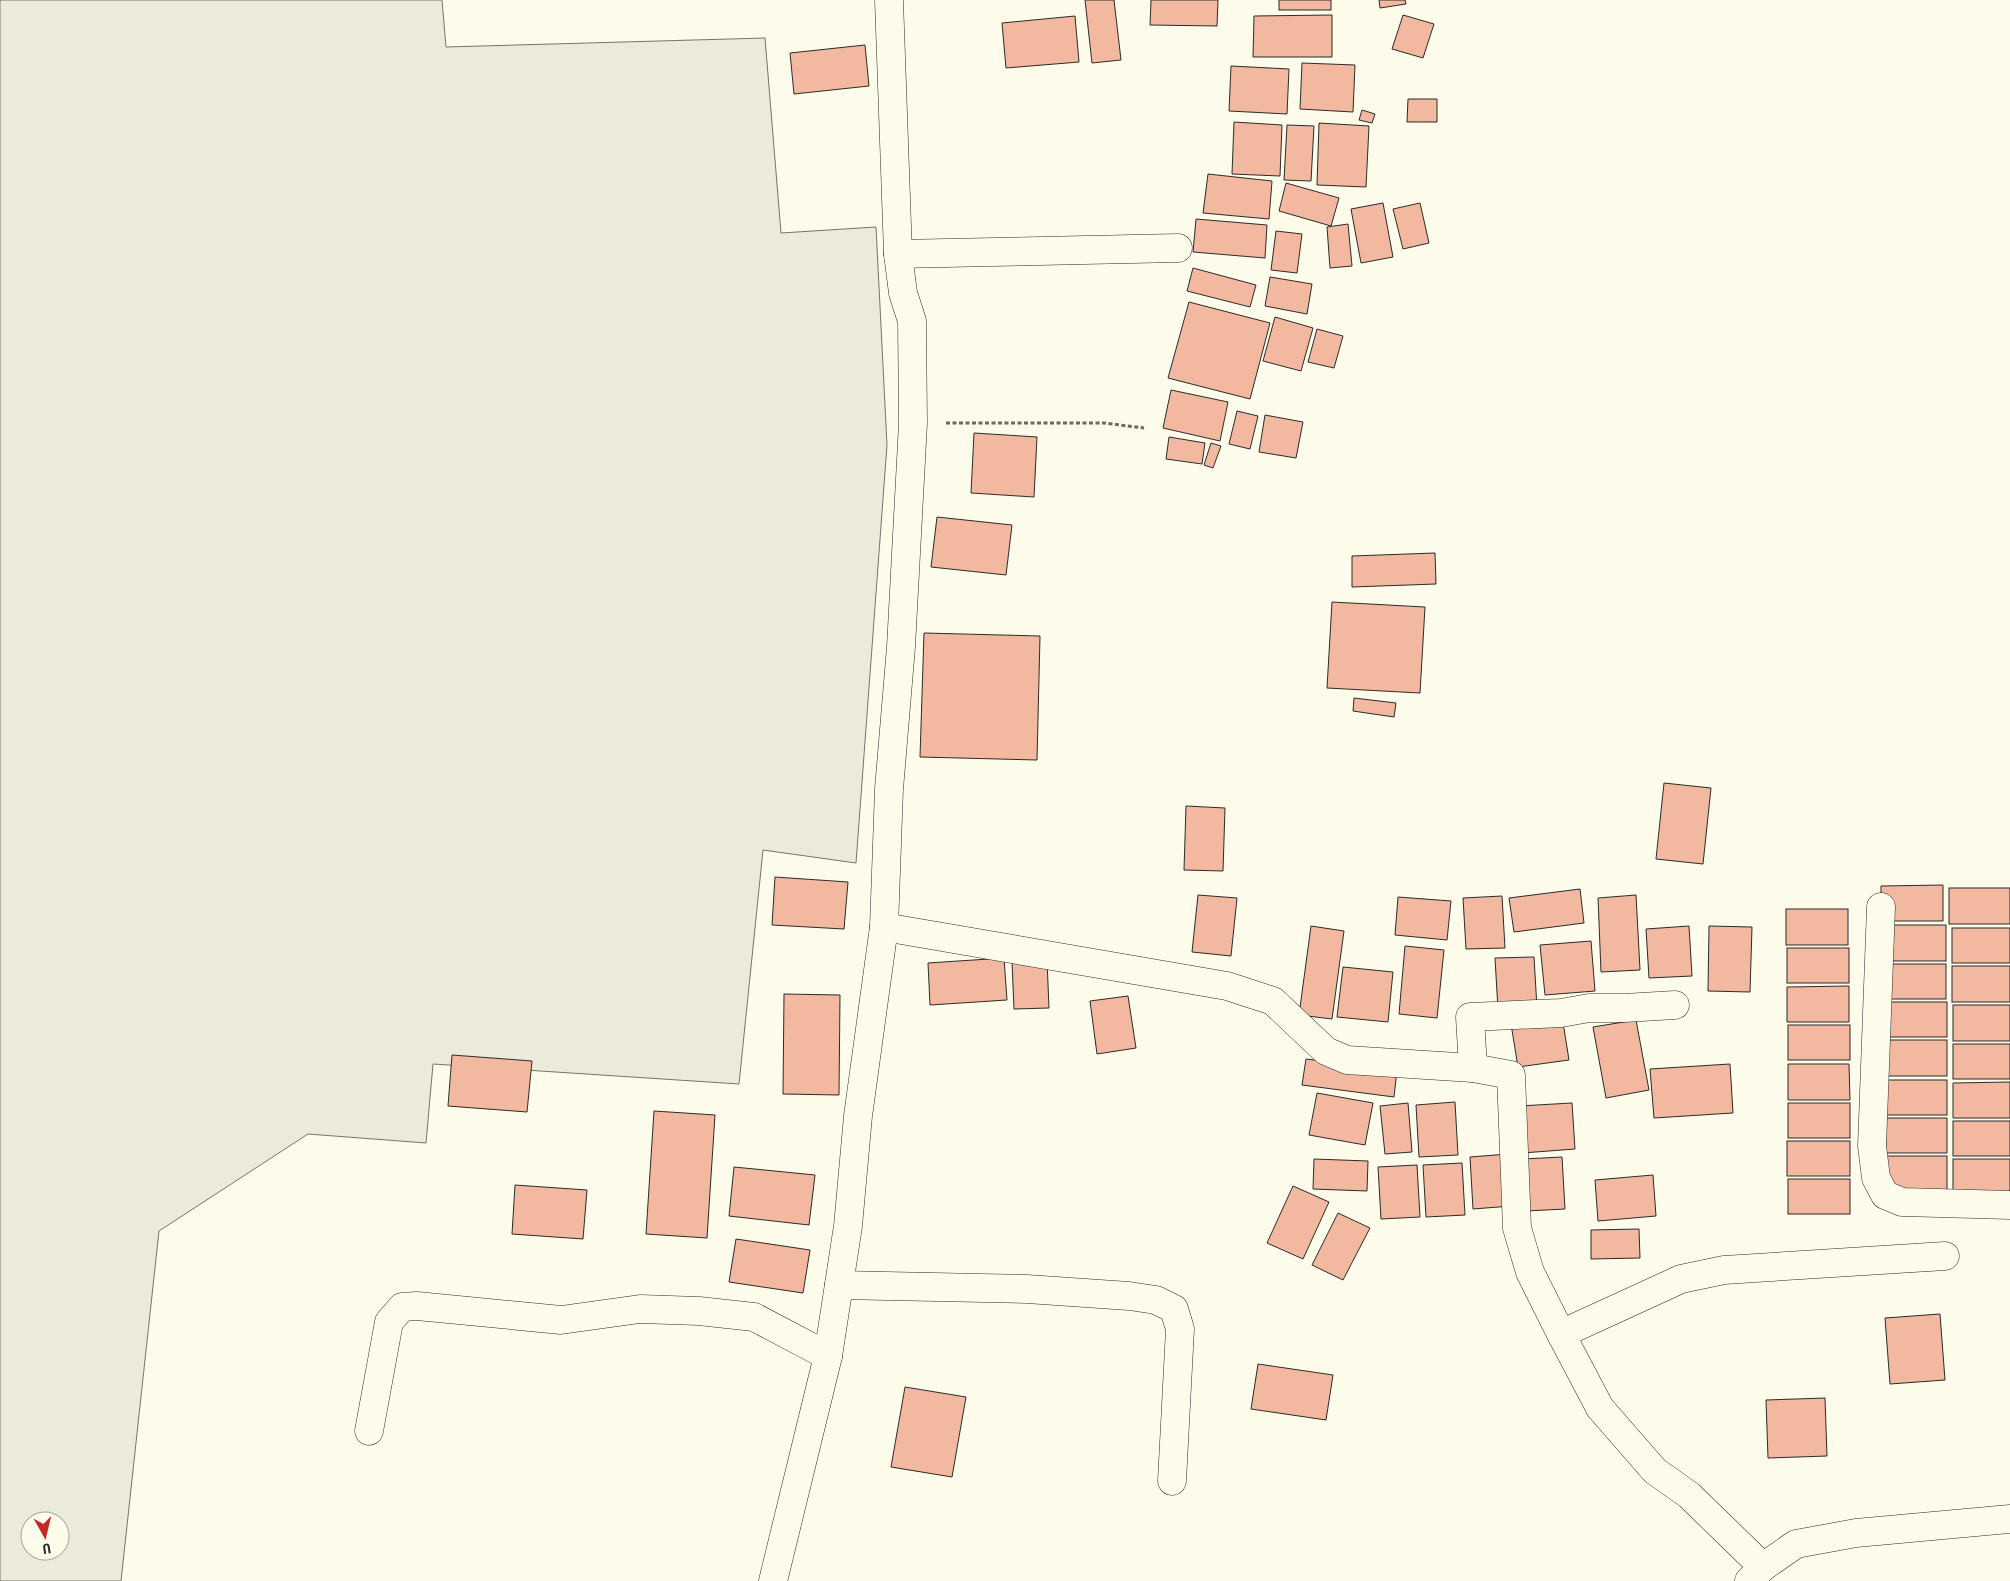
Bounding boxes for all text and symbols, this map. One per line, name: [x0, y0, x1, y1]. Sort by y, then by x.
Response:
north arrow: [20, 1511, 70, 1561]
text: U: [42, 1540, 52, 1557]

